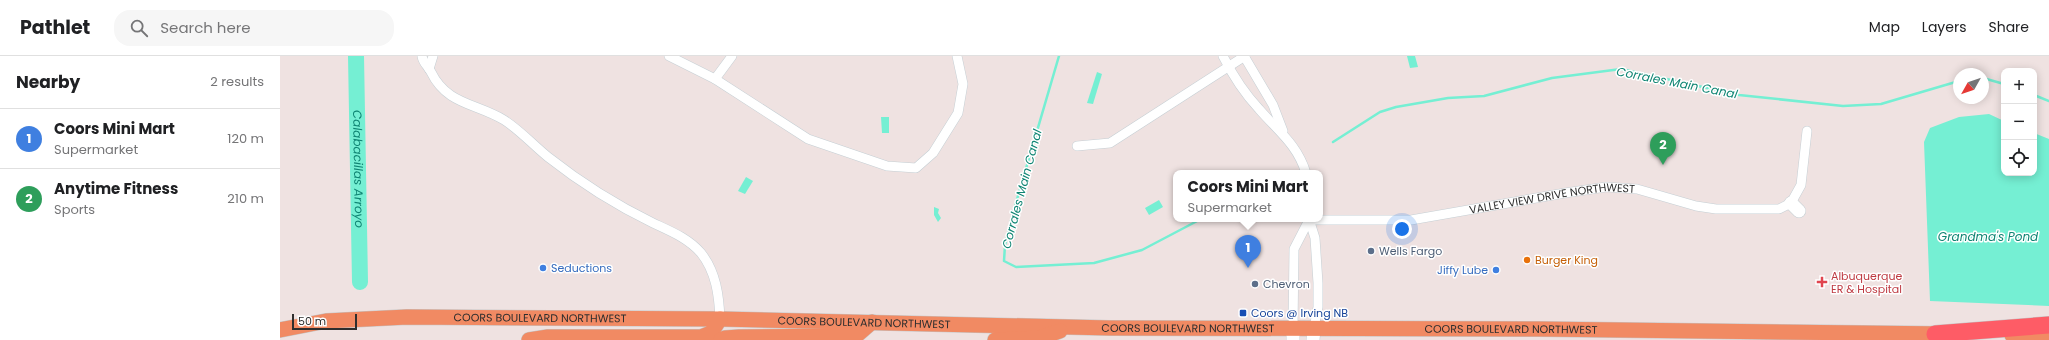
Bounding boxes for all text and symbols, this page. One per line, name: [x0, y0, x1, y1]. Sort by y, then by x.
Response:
search box: [114, 10, 394, 46]
text: Pathlet: [20, 14, 90, 41]
icon: search: [128, 17, 150, 39]
text: Search here: [160, 17, 251, 38]
text: Map: [1869, 17, 1900, 37]
text: Layers: [1922, 17, 1966, 37]
text: Share: [1988, 17, 2029, 37]
water label: Corrales Main Canal: [1615, 62, 1739, 103]
north arrow: [1953, 68, 1989, 104]
map controls: [2001, 68, 2037, 176]
button: +: [2001, 68, 2037, 104]
text: Nearby: [16, 70, 80, 94]
text: 2 results: [210, 72, 264, 91]
button: −: [2001, 104, 2037, 140]
water label: Calabacillas Arroyo: [349, 110, 368, 228]
text: Coors Mini Mart: [54, 118, 175, 139]
water label: Corrales Main Canal: [997, 127, 1046, 250]
text: 1: [27, 129, 31, 148]
text: 120 m: [227, 129, 264, 148]
pin: 2: [1650, 132, 1676, 165]
text: Supermarket: [54, 140, 138, 159]
button: locate: [2001, 140, 2037, 176]
popup: [1173, 170, 1323, 222]
text: Coors Mini Mart: [1188, 176, 1308, 197]
text: Anytime Fitness: [54, 178, 178, 199]
street label: VALLEY VIEW DRIVE NORTHWEST: [1468, 179, 1636, 218]
text: 2: [25, 189, 33, 208]
text: 210 m: [227, 189, 264, 208]
text: Supermarket: [1188, 198, 1272, 217]
text: Sports: [54, 200, 95, 219]
your location: [1392, 219, 1412, 239]
water label: Grandma's Pond: [1938, 228, 2039, 245]
pin: 1: [1235, 235, 1261, 268]
place label: Wells Fargo: [1379, 243, 1442, 259]
marker: Wells Fargo: [1366, 246, 1376, 256]
place label: Burger King: [1535, 252, 1598, 268]
marker: Burger King: [1522, 255, 1532, 265]
place label: Seductions: [551, 260, 612, 276]
place label: Jiffy Lube: [1437, 262, 1488, 278]
marker: Seductions: [538, 263, 548, 273]
marker: Jiffy Lube: [1491, 265, 1501, 275]
place label: Albuquerque ER & Hospital: [1831, 268, 1902, 297]
place label: Chevron: [1263, 276, 1310, 292]
marker: Albuquerque ER & Hospital: [1816, 276, 1828, 288]
marker: Chevron: [1250, 279, 1260, 289]
place label: Coors @ Irving NB: [1251, 305, 1348, 321]
marker: Coors @ Irving NB: [1238, 308, 1248, 318]
street label: COORS BOULEVARD NORTHWEST: [453, 309, 627, 326]
scale bar: [292, 312, 357, 331]
street label: COORS BOULEVARD NORTHWEST: [777, 312, 951, 332]
text: 50 m: [298, 313, 326, 329]
street label: COORS BOULEVARD NORTHWEST: [1101, 320, 1274, 336]
street label: COORS BOULEVARD NORTHWEST: [1424, 321, 1598, 338]

